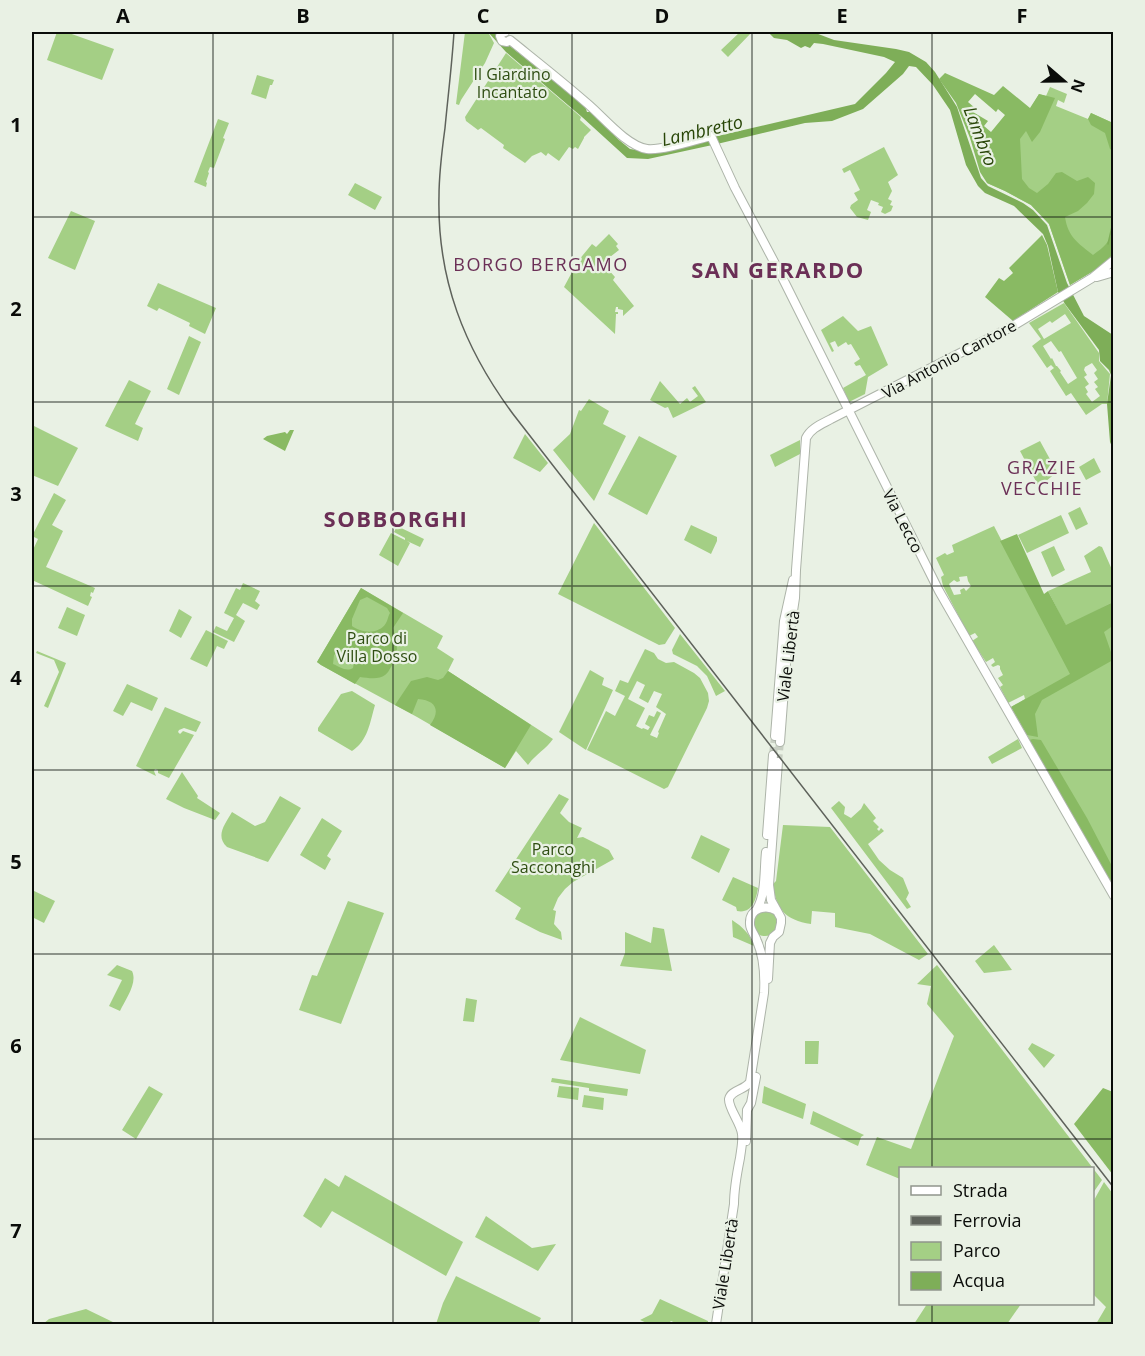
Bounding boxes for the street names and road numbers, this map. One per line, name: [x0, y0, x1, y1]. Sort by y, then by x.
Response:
street label: Via Antonio Cantore: [878, 314, 1020, 404]
street label: Via Lecco: [878, 485, 928, 557]
street label: Viale Libertà: [771, 609, 805, 703]
street label: Viale Libertà: [707, 1217, 743, 1311]

